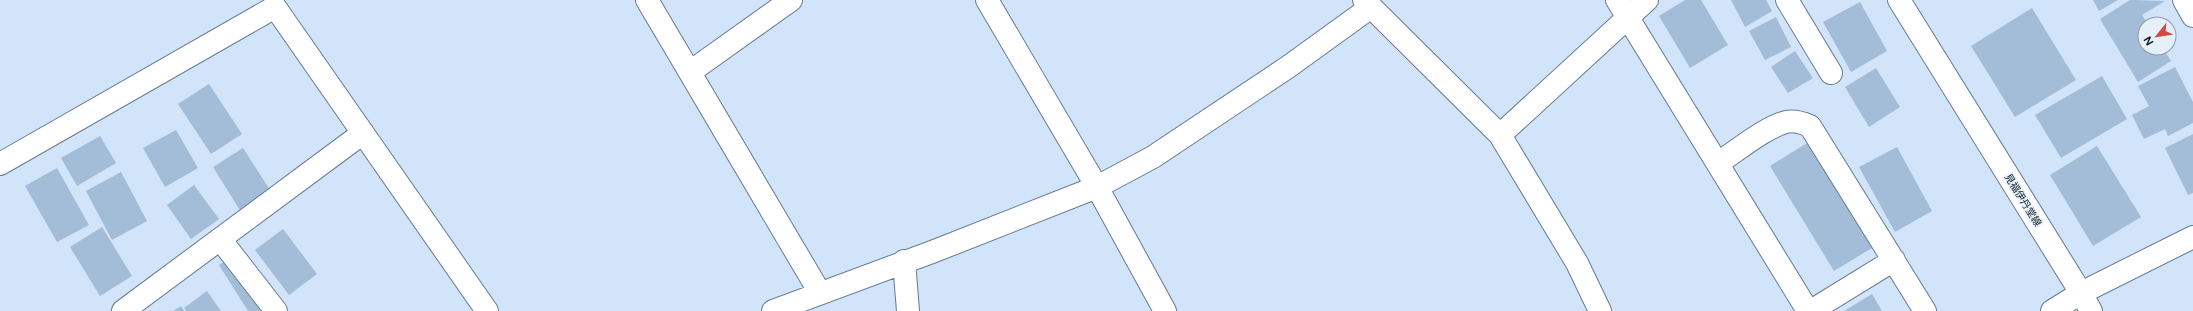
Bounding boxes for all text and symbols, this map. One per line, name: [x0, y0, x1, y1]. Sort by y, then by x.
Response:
north arrow: [2137, 16, 2177, 56]
text: N: [2141, 34, 2157, 48]
street label: 見福伊丹堂線: [2002, 171, 2044, 229]

